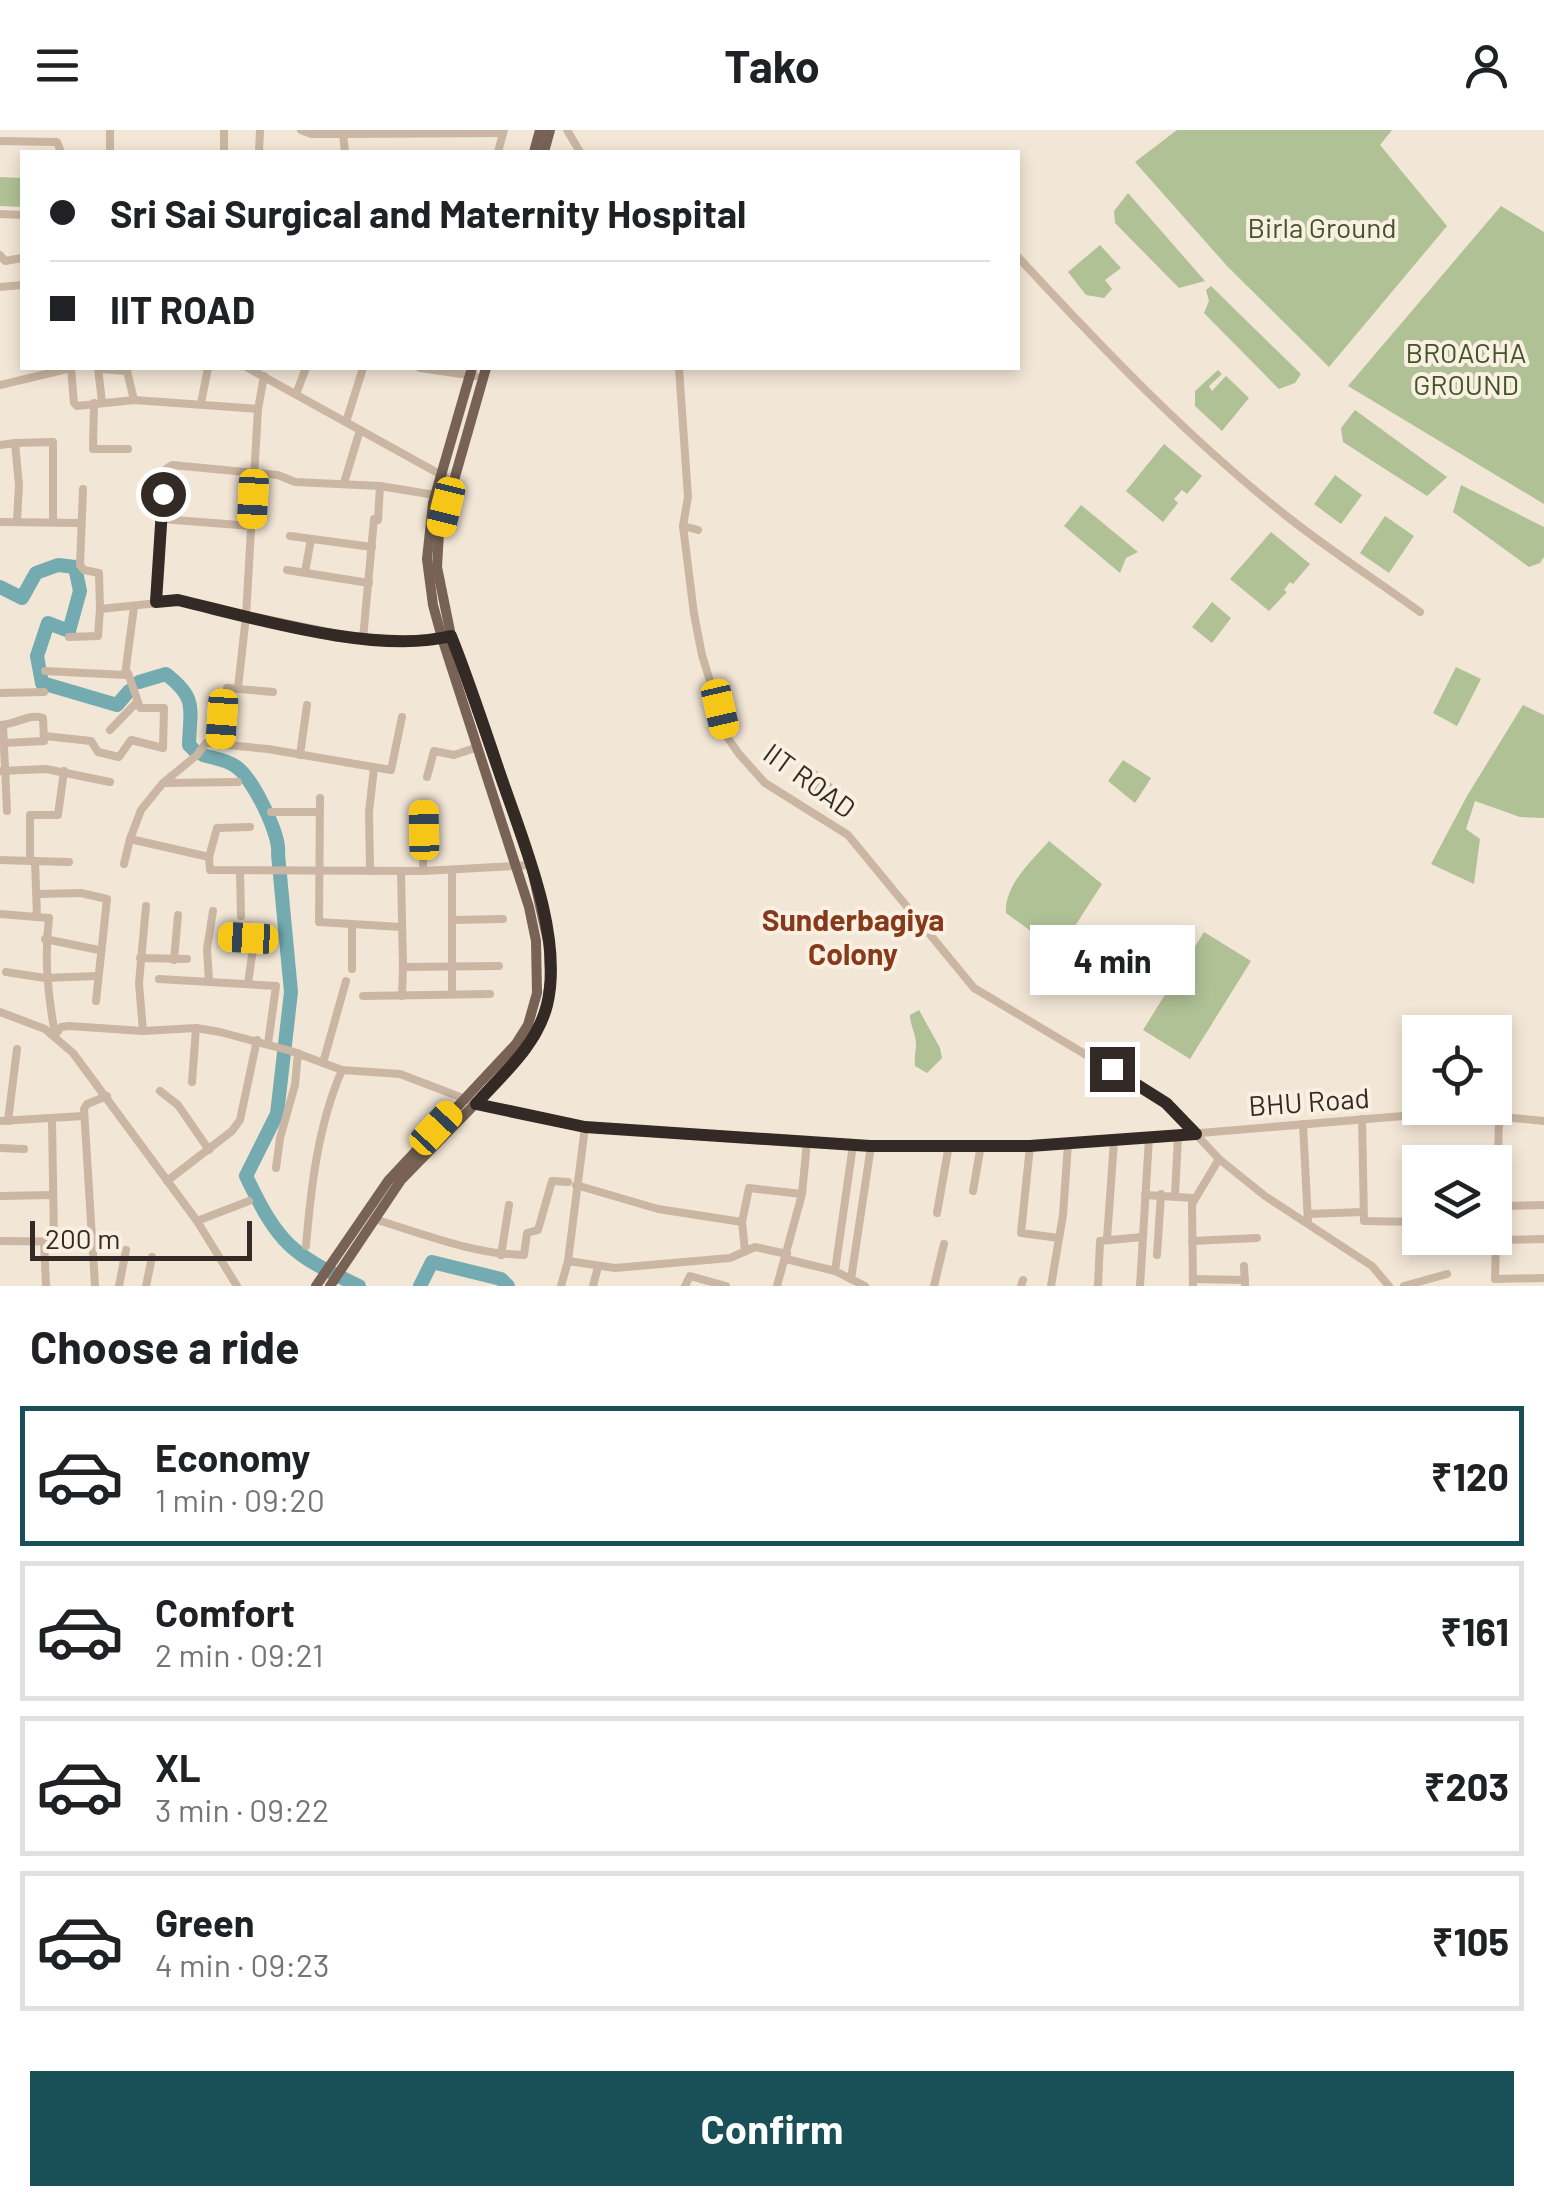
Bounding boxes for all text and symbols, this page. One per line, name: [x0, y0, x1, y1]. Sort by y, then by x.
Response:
icon: menu: [30, 38, 85, 93]
text: Tako: [724, 38, 820, 92]
icon: person: [1459, 38, 1514, 93]
text: Sri Sai Surgical and Maternity Hospital: [110, 190, 746, 236]
park label: Birla Ground: [1248, 210, 1396, 244]
text: IIT ROAD: [110, 286, 255, 332]
park label: BROACHA GROUND: [1405, 335, 1527, 401]
car: [236, 468, 270, 530]
route start: [141, 472, 186, 517]
car: [424, 474, 468, 540]
car: [699, 676, 741, 742]
car: [205, 688, 239, 750]
street label: IIT ROAD: [758, 735, 862, 825]
car: [408, 800, 440, 860]
district label: Sunderbagiya Colony: [762, 901, 944, 971]
car: [217, 921, 279, 955]
callout: 4 min: [1030, 924, 1194, 994]
text: 4 min: [1073, 941, 1152, 979]
map controls: [1402, 1015, 1512, 1255]
button: locate: [1402, 1015, 1512, 1125]
route end: [1090, 1047, 1135, 1092]
street label: BHU Road: [1247, 1080, 1371, 1122]
car: [405, 1096, 467, 1160]
button: layers: [1402, 1145, 1512, 1255]
scale bar: [30, 1216, 252, 1260]
text: 200 m: [45, 1221, 120, 1255]
text: Choose a ride: [30, 1319, 300, 1373]
icon: car: [35, 1431, 125, 1521]
text: Economy: [155, 1434, 310, 1480]
text: ₹120: [1431, 1453, 1509, 1499]
text: 1 min · 09:20: [155, 1480, 325, 1518]
icon: car: [35, 1586, 125, 1676]
text: Comfort: [155, 1589, 295, 1635]
text: ₹161: [1440, 1608, 1509, 1654]
text: 2 min · 09:21: [155, 1635, 323, 1673]
icon: car: [35, 1741, 125, 1831]
text: XL: [155, 1744, 201, 1790]
text: ₹203: [1424, 1763, 1509, 1809]
text: 3 min · 09:22: [155, 1790, 329, 1828]
icon: car: [35, 1896, 125, 1986]
text: Green: [155, 1899, 255, 1945]
text: ₹105: [1432, 1918, 1509, 1964]
text: 4 min · 09:23: [155, 1945, 329, 1983]
button: Confirm: [30, 2071, 1514, 2186]

